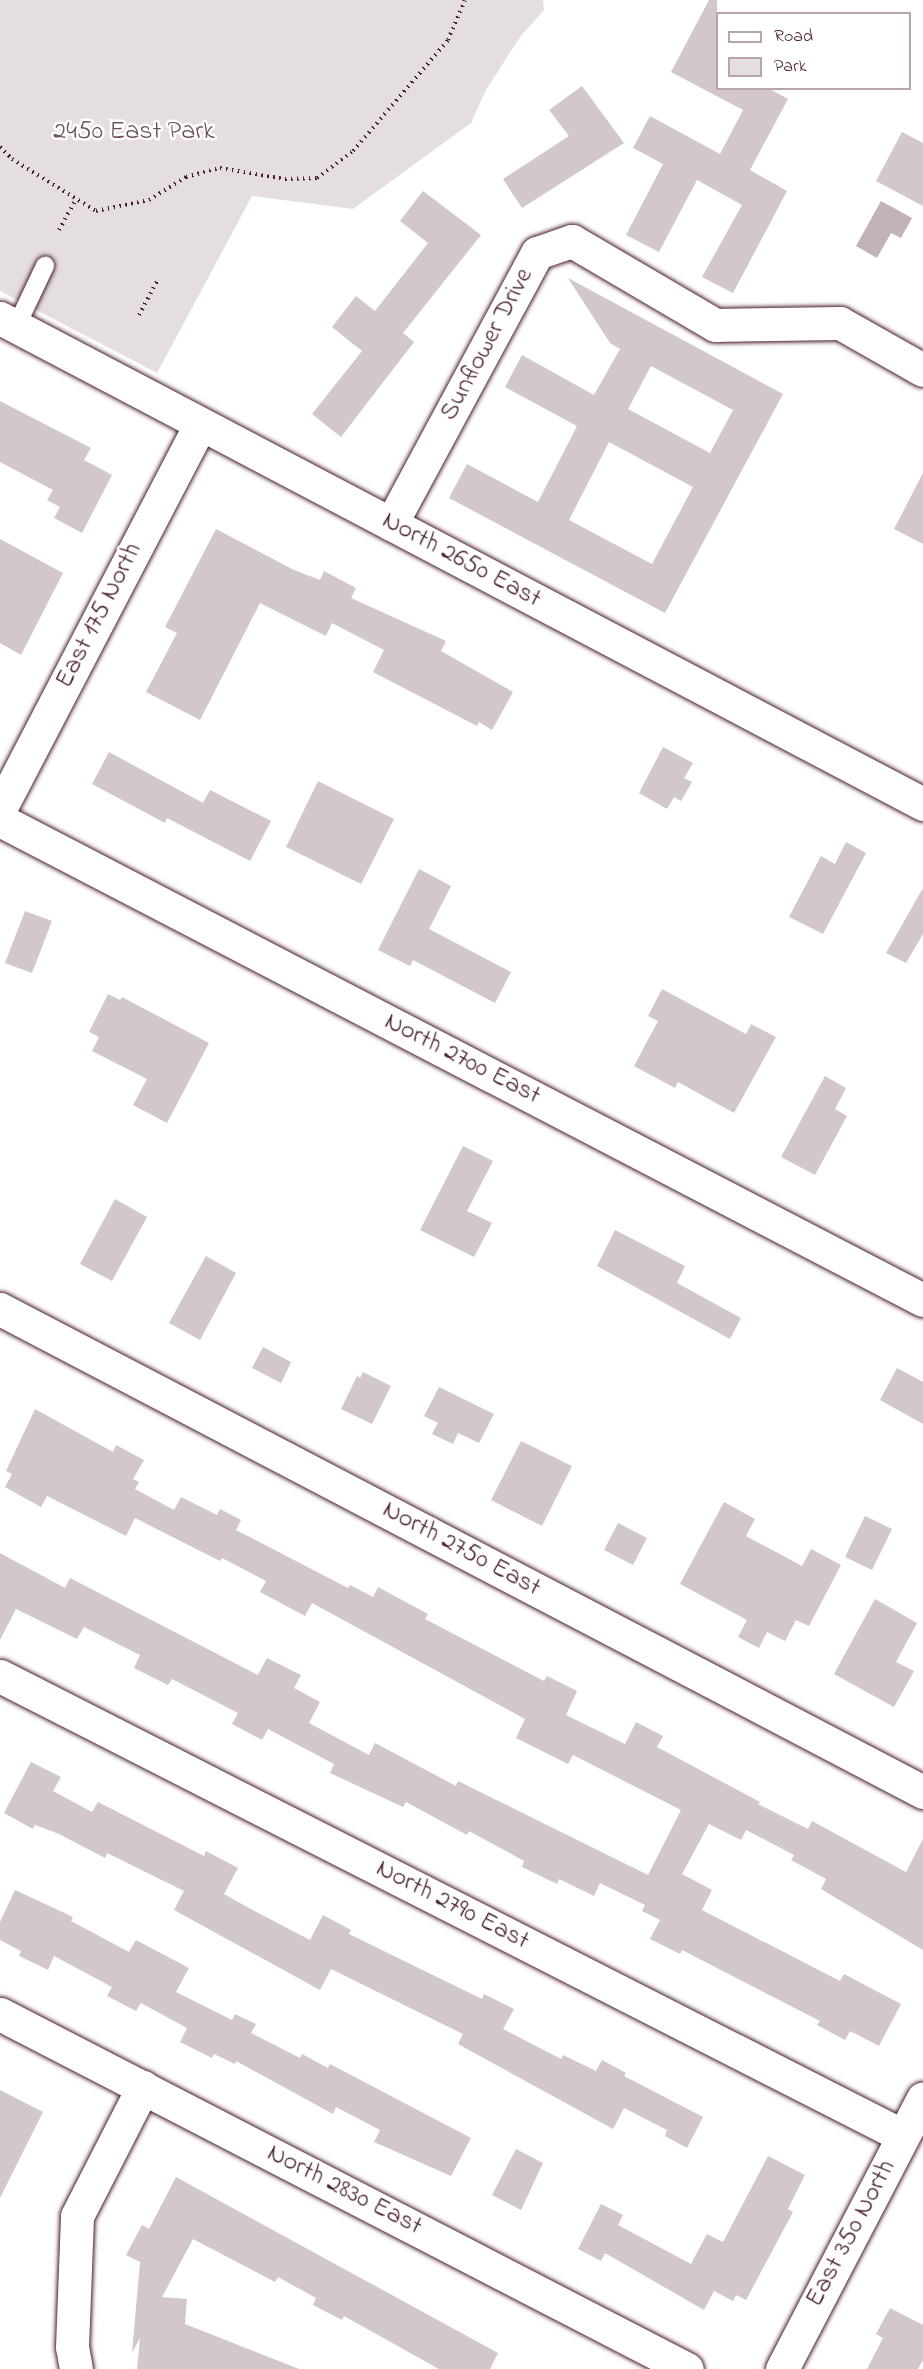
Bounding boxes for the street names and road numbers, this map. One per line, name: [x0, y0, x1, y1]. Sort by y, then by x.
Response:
street label: Sunflower Drive: [435, 263, 541, 427]
street label: North 2650 East: [376, 506, 546, 616]
street label: East 175 North: [50, 538, 150, 694]
street label: North 2700 East: [379, 1007, 545, 1113]
street label: North 2750 East: [377, 1495, 545, 1605]
street label: North 2790 East: [370, 1854, 534, 1958]
street label: North 2830 East: [261, 2139, 427, 2243]
street label: East 350 North: [800, 2155, 904, 2313]

